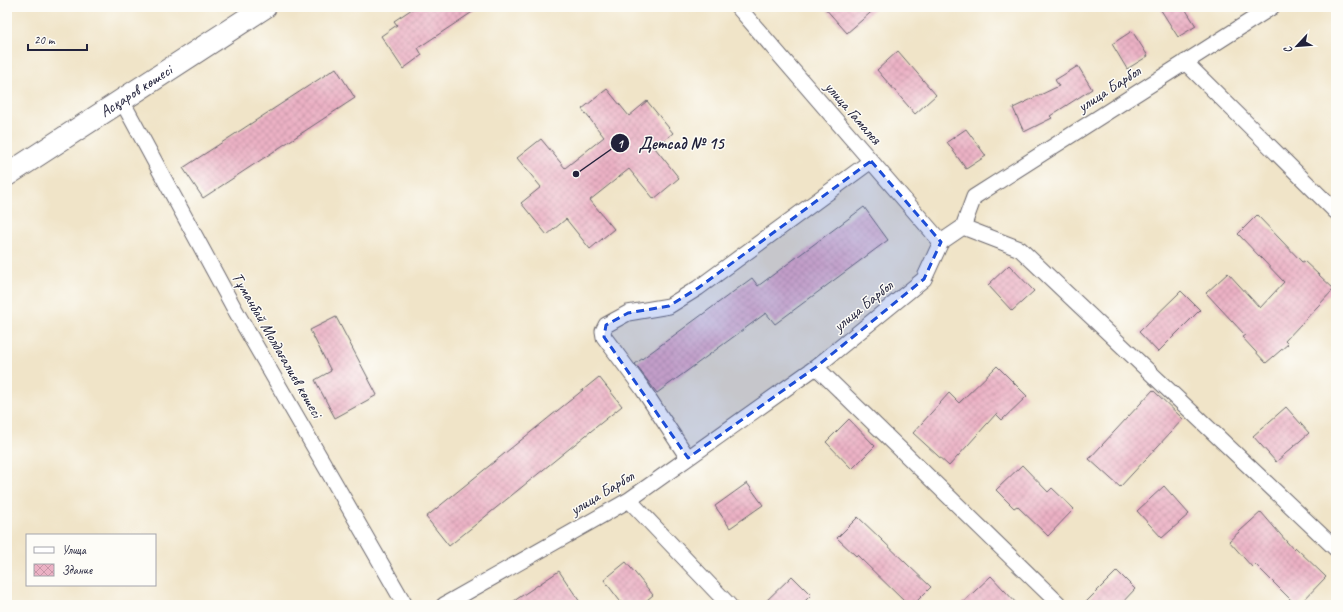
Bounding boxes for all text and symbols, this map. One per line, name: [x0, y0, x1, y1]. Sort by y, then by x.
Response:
scale bar: [28, 26, 87, 52]
north arrow: [1277, 26, 1317, 66]
text: 20 m: [34, 32, 56, 48]
text: С: [1280, 43, 1295, 56]
street label: Асқаров көшесі: [96, 59, 178, 122]
street label: улица Барбол: [1073, 61, 1145, 117]
street label: улица Гамалея: [820, 77, 887, 149]
callout: Детсад № 15: [610, 129, 732, 158]
text: Детсад № 15: [638, 133, 725, 154]
text: 1: [617, 136, 624, 152]
street label: Тұманбай Молдағалиев көшесі: [227, 269, 328, 423]
street label: улица Барбол: [828, 275, 898, 337]
street label: улица Барбол: [566, 466, 639, 520]
legend: [26, 534, 156, 586]
text: Улица: [62, 542, 87, 558]
text: Здание: [62, 562, 93, 578]

